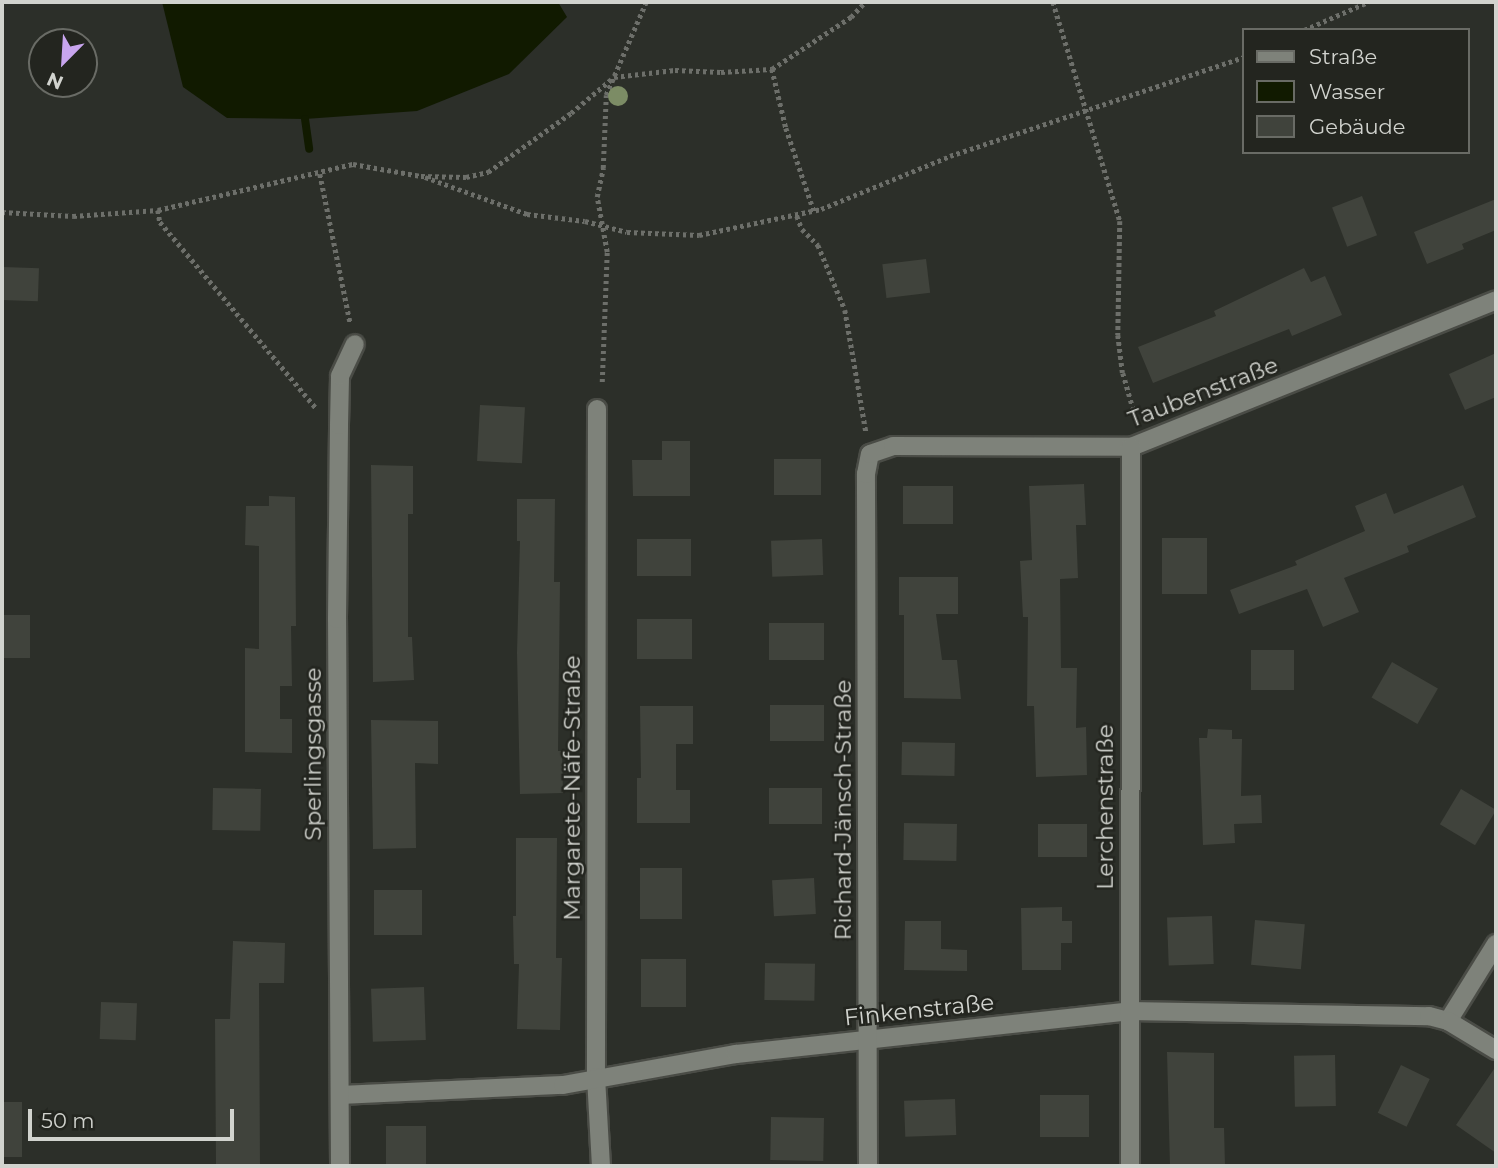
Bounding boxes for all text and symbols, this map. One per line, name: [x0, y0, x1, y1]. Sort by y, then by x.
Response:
north arrow: [28, 28, 98, 98]
legend: [1242, 28, 1470, 154]
text: Straße: [1309, 44, 1377, 69]
text: N: [43, 67, 67, 94]
text: Wasser: [1309, 79, 1385, 104]
text: Gebäude: [1309, 114, 1406, 139]
street label: Taubenstraße: [1124, 351, 1282, 433]
street label: Margarete-Näfe-Straße: [558, 655, 586, 921]
street label: Sperlingsgasse: [299, 667, 327, 841]
street label: Richard-Jänsch-Straße: [829, 680, 857, 940]
street label: Lerchenstraße: [1091, 724, 1119, 890]
street label: Finkenstraße: [843, 988, 995, 1032]
scale bar: [32, 1094, 238, 1138]
text: 50 m: [41, 1108, 95, 1133]

